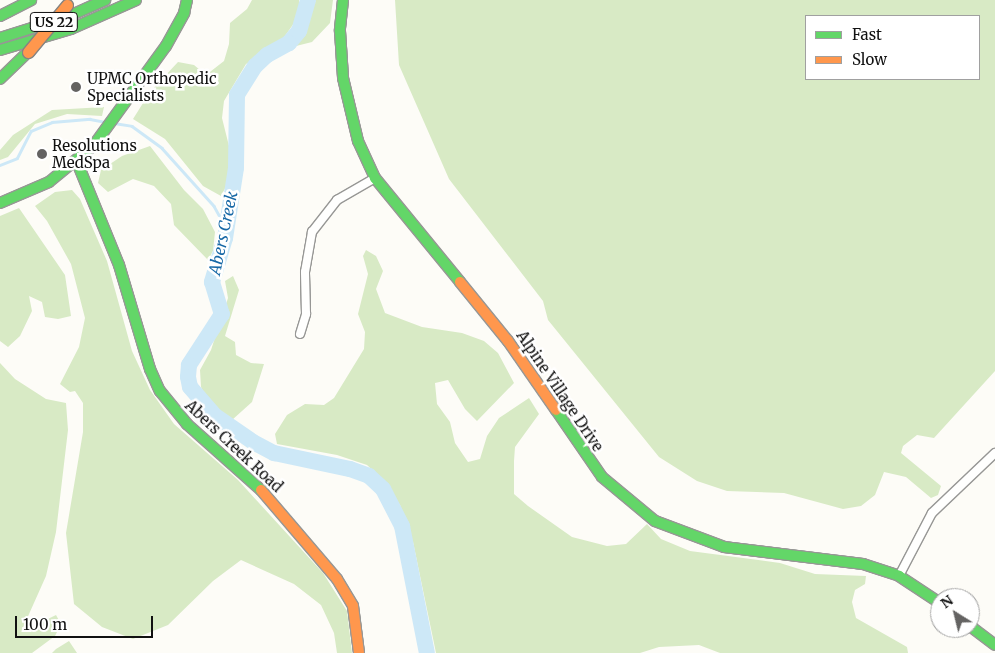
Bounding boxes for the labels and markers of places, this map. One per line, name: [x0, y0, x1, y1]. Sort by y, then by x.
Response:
place label: UPMC Orthopedic Specialists: [87, 69, 217, 104]
marker: UPMC Orthopedic Specialists: [69, 80, 83, 94]
place label: Resolutions MedSpa: [52, 136, 137, 171]
marker: Resolutions MedSpa: [36, 148, 48, 160]

